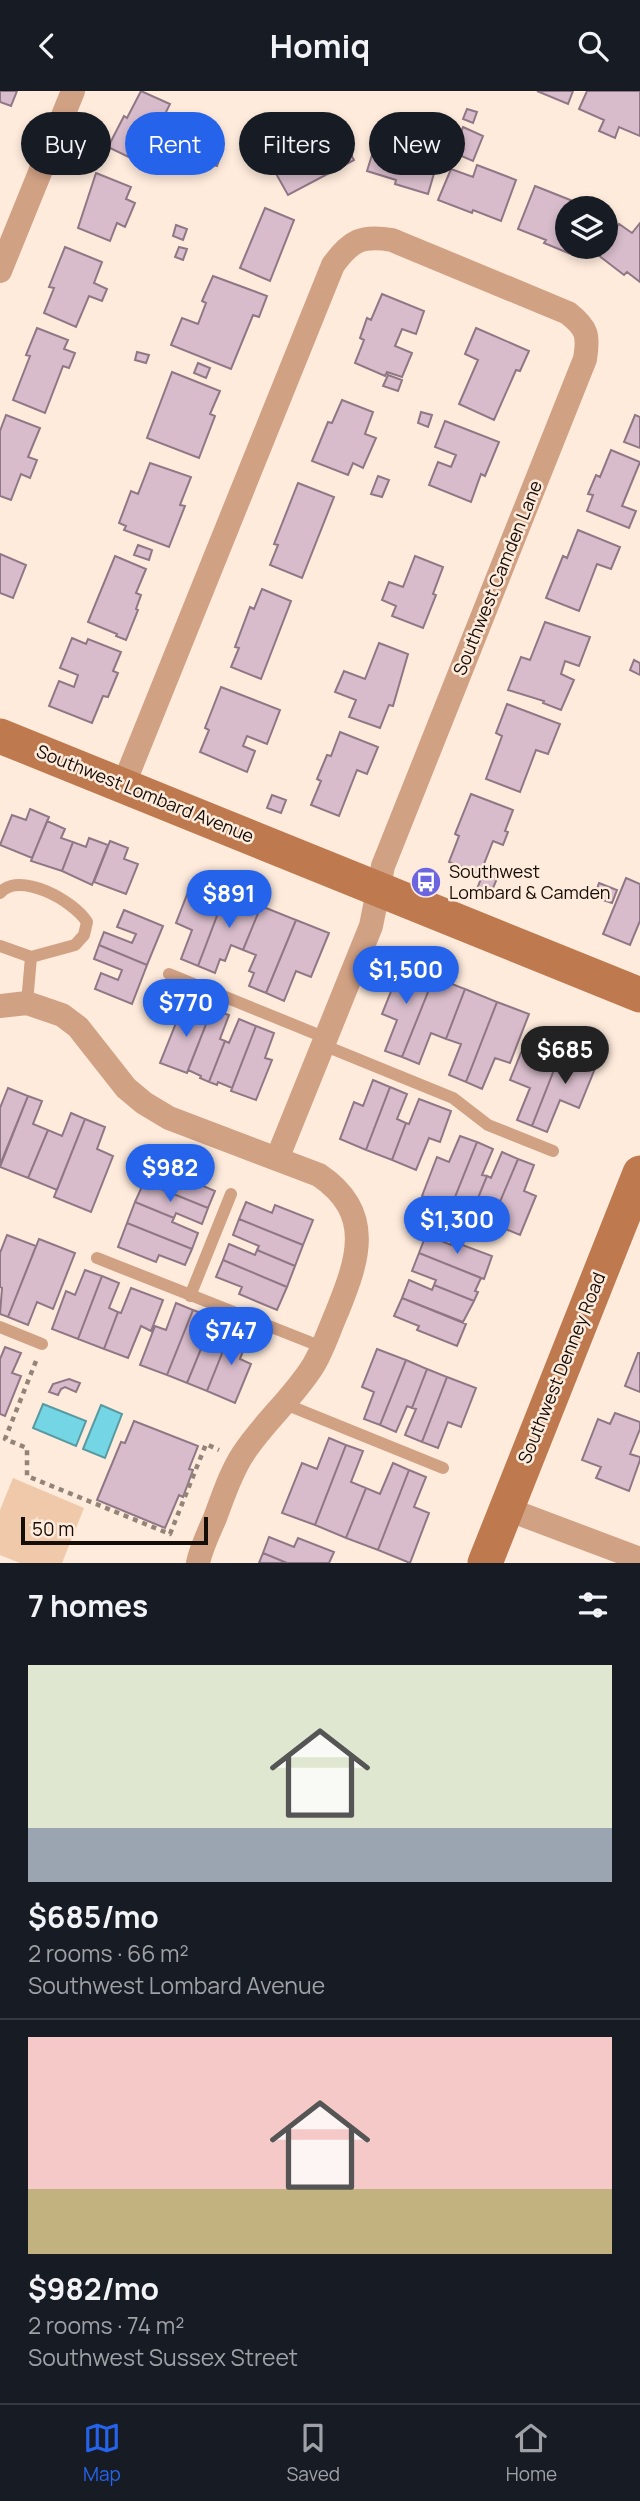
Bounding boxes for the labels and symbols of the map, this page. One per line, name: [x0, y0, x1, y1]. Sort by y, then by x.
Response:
street label: Southwest Camden Lane: [447, 477, 547, 679]
street label: Southwest Lombard Avenue: [33, 738, 258, 848]
place label: Southwest Lombard & Camden: [449, 859, 610, 904]
bus stop icon: Southwest Lombard & Camden: [409, 865, 443, 899]
pin: $891: [188, 871, 270, 930]
pin: $1,500: [349, 947, 463, 1006]
pin: $770: [145, 979, 227, 1039]
pin: $685: [524, 1027, 606, 1086]
pin: $982: [129, 1145, 211, 1204]
pin: $1,300: [400, 1197, 514, 1256]
street label: Southwest Denney Road: [512, 1268, 610, 1467]
pin: $747: [190, 1307, 272, 1367]
scale bar: [21, 1514, 208, 1546]

